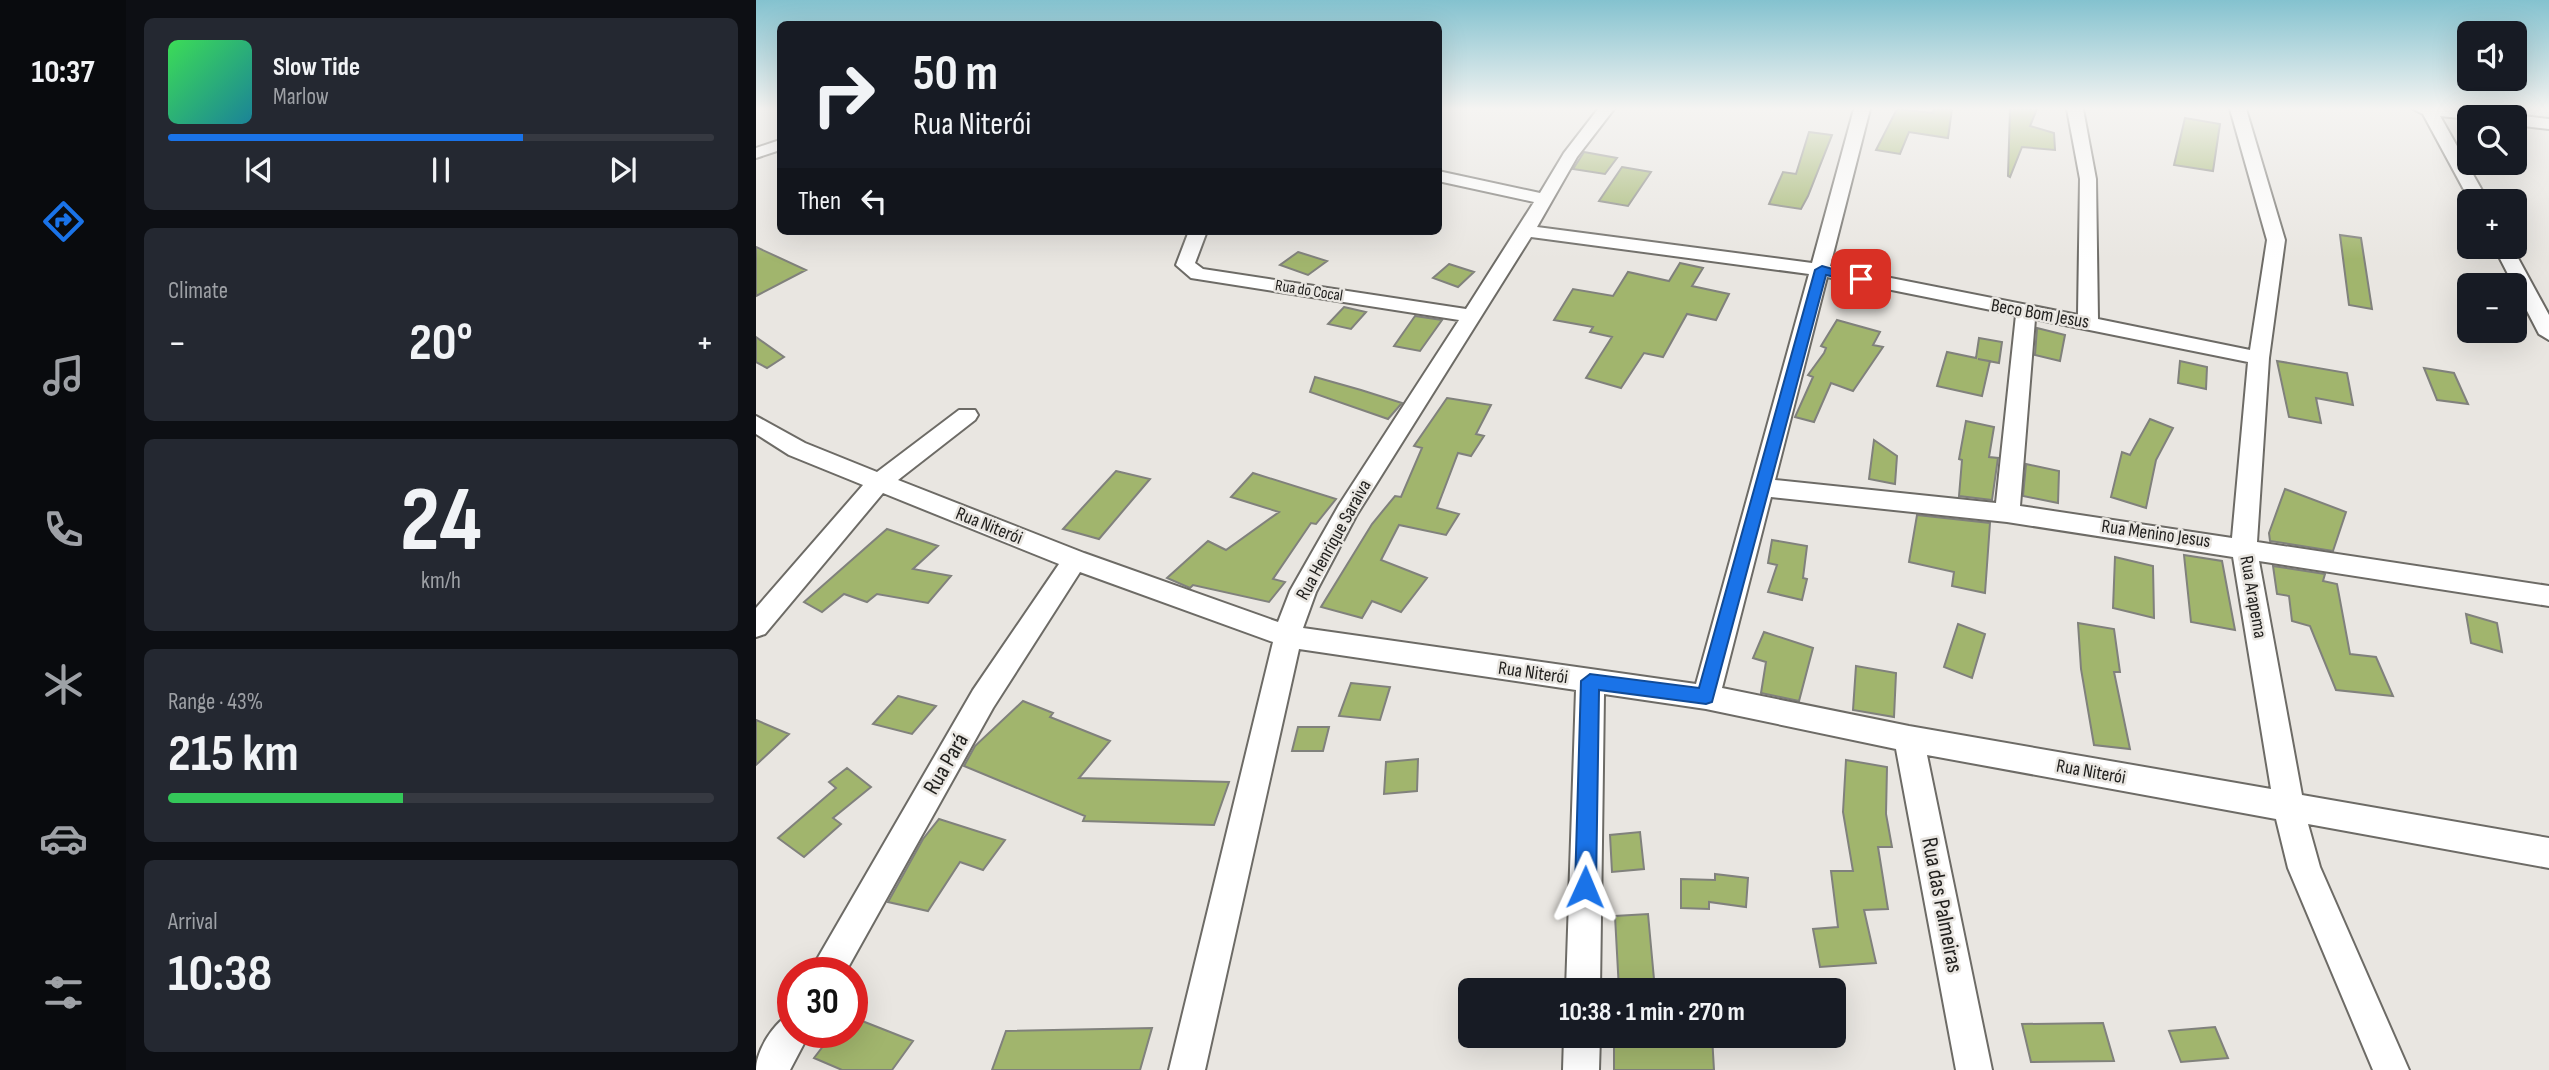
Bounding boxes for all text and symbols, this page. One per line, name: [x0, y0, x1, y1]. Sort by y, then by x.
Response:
map controls: [2457, 21, 2527, 343]
button: sound: [2457, 21, 2527, 91]
text: 50 m: [913, 45, 998, 104]
icon: right: [798, 49, 889, 140]
text: Slow Tide: [273, 52, 360, 83]
text: 10:37: [32, 53, 94, 92]
text: Marlow: [273, 83, 329, 111]
text: Rua Niterói: [913, 105, 1031, 144]
button: search: [2457, 105, 2527, 175]
icon: previous: [240, 151, 278, 189]
icon: pause: [422, 151, 460, 189]
icon: next: [604, 151, 642, 189]
icon: left: [855, 182, 893, 220]
text: Then: [798, 186, 841, 217]
button: +: [2457, 189, 2527, 259]
icon: directions: [39, 197, 88, 246]
pin: [1831, 249, 1891, 309]
icon: arrive: [1842, 260, 1880, 298]
button: −: [2457, 273, 2527, 343]
street label: Rua do Cocal: [1274, 276, 1344, 306]
text: Climate: [168, 277, 228, 305]
street label: Beco Bom Jesus: [1989, 294, 2091, 334]
text: 20°: [409, 312, 473, 375]
text: −: [168, 321, 187, 366]
text: +: [695, 321, 714, 366]
icon: music: [39, 351, 88, 400]
text: 24: [400, 467, 482, 576]
street label: Rua Henrique Saraiva: [1292, 476, 1376, 604]
street label: Rua Niterói: [952, 502, 1026, 550]
icon: phone: [39, 505, 88, 554]
street label: Rua Menino Jesus: [2100, 515, 2212, 553]
street label: Rua Arapema: [2234, 554, 2272, 640]
text: km/h: [421, 567, 461, 595]
street label: Rua Niterói: [1497, 657, 1569, 689]
icon: climate: [39, 660, 88, 709]
text: Range · 43%: [168, 688, 263, 716]
text: 215 km: [168, 723, 299, 786]
street label: Rua Pará: [917, 728, 975, 800]
street label: Rua Niterói: [2054, 755, 2128, 789]
icon: car: [39, 814, 88, 863]
street label: Rua das Palmeiras: [1915, 835, 1969, 975]
position arrow: [1548, 850, 1622, 924]
text: Arrival: [168, 908, 217, 936]
text: 10:38: [168, 943, 272, 1006]
speed limit sign: 30: [777, 957, 868, 1048]
icon: filters: [39, 968, 88, 1017]
text: 10:38 · 1 min · 270 m: [1559, 997, 1745, 1028]

